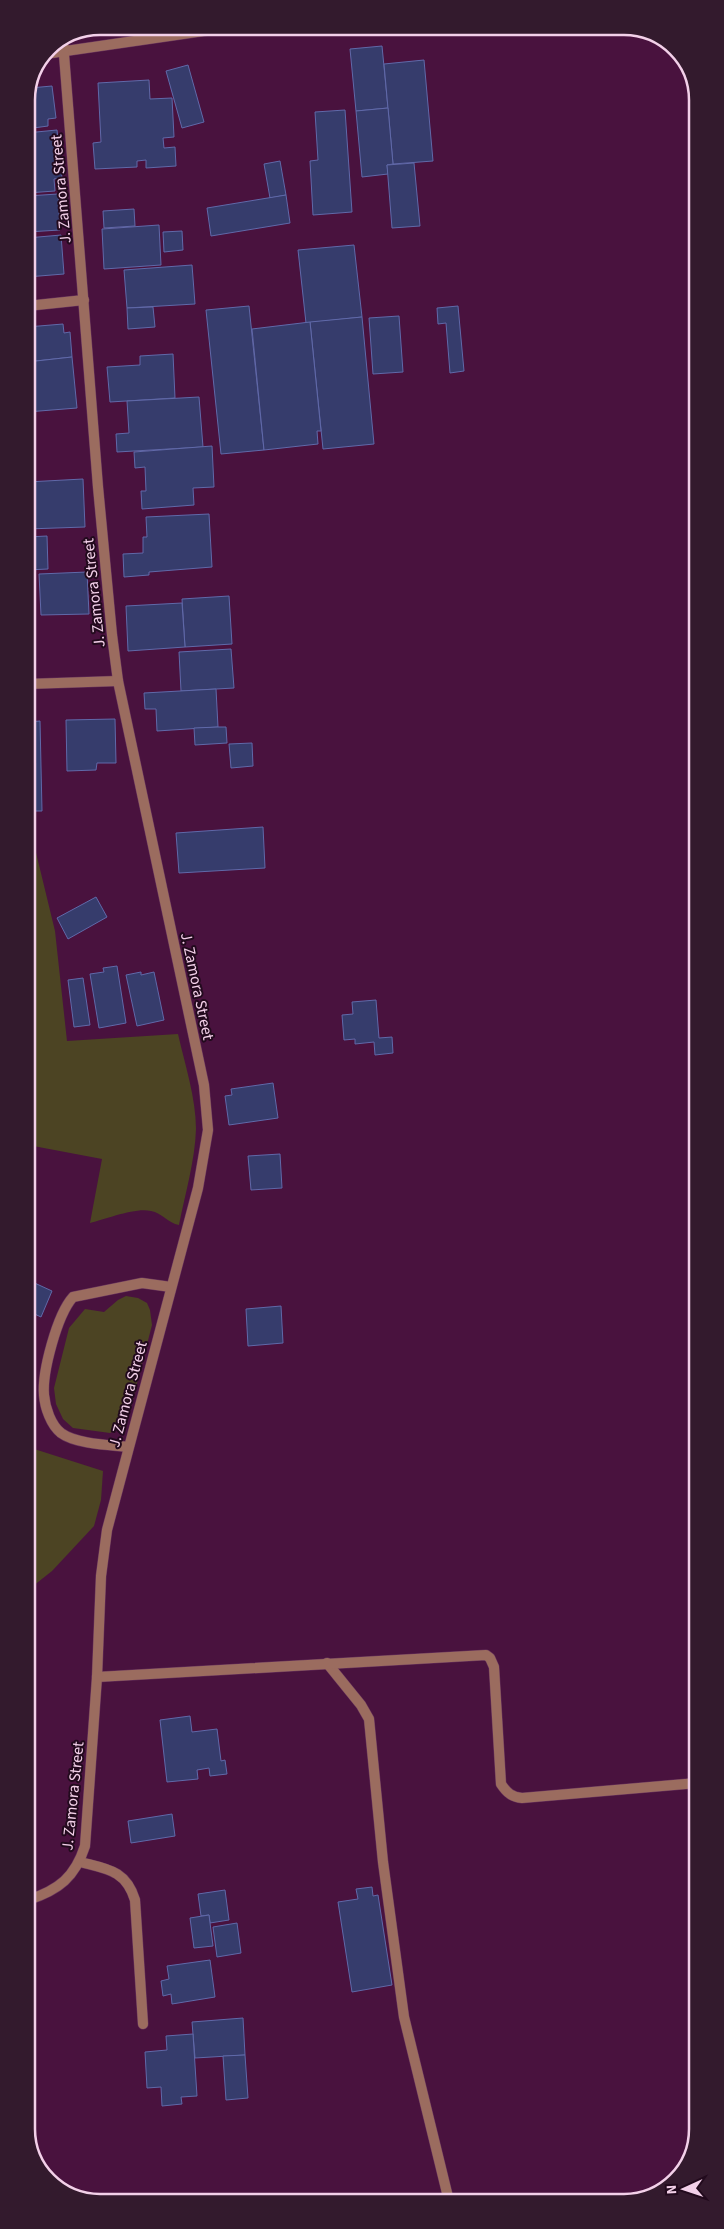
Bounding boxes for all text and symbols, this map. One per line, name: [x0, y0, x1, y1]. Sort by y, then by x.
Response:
street label: J. Zamora Street: [45, 133, 77, 244]
street label: J. Zamora Street: [77, 537, 111, 648]
street label: J. Zamora Street: [175, 930, 219, 1043]
street label: J. Zamora Street: [103, 1338, 153, 1450]
street label: J. Zamora Street: [56, 1740, 90, 1852]
north arrow: [659, 2164, 709, 2214]
text: N: [662, 2184, 682, 2195]

